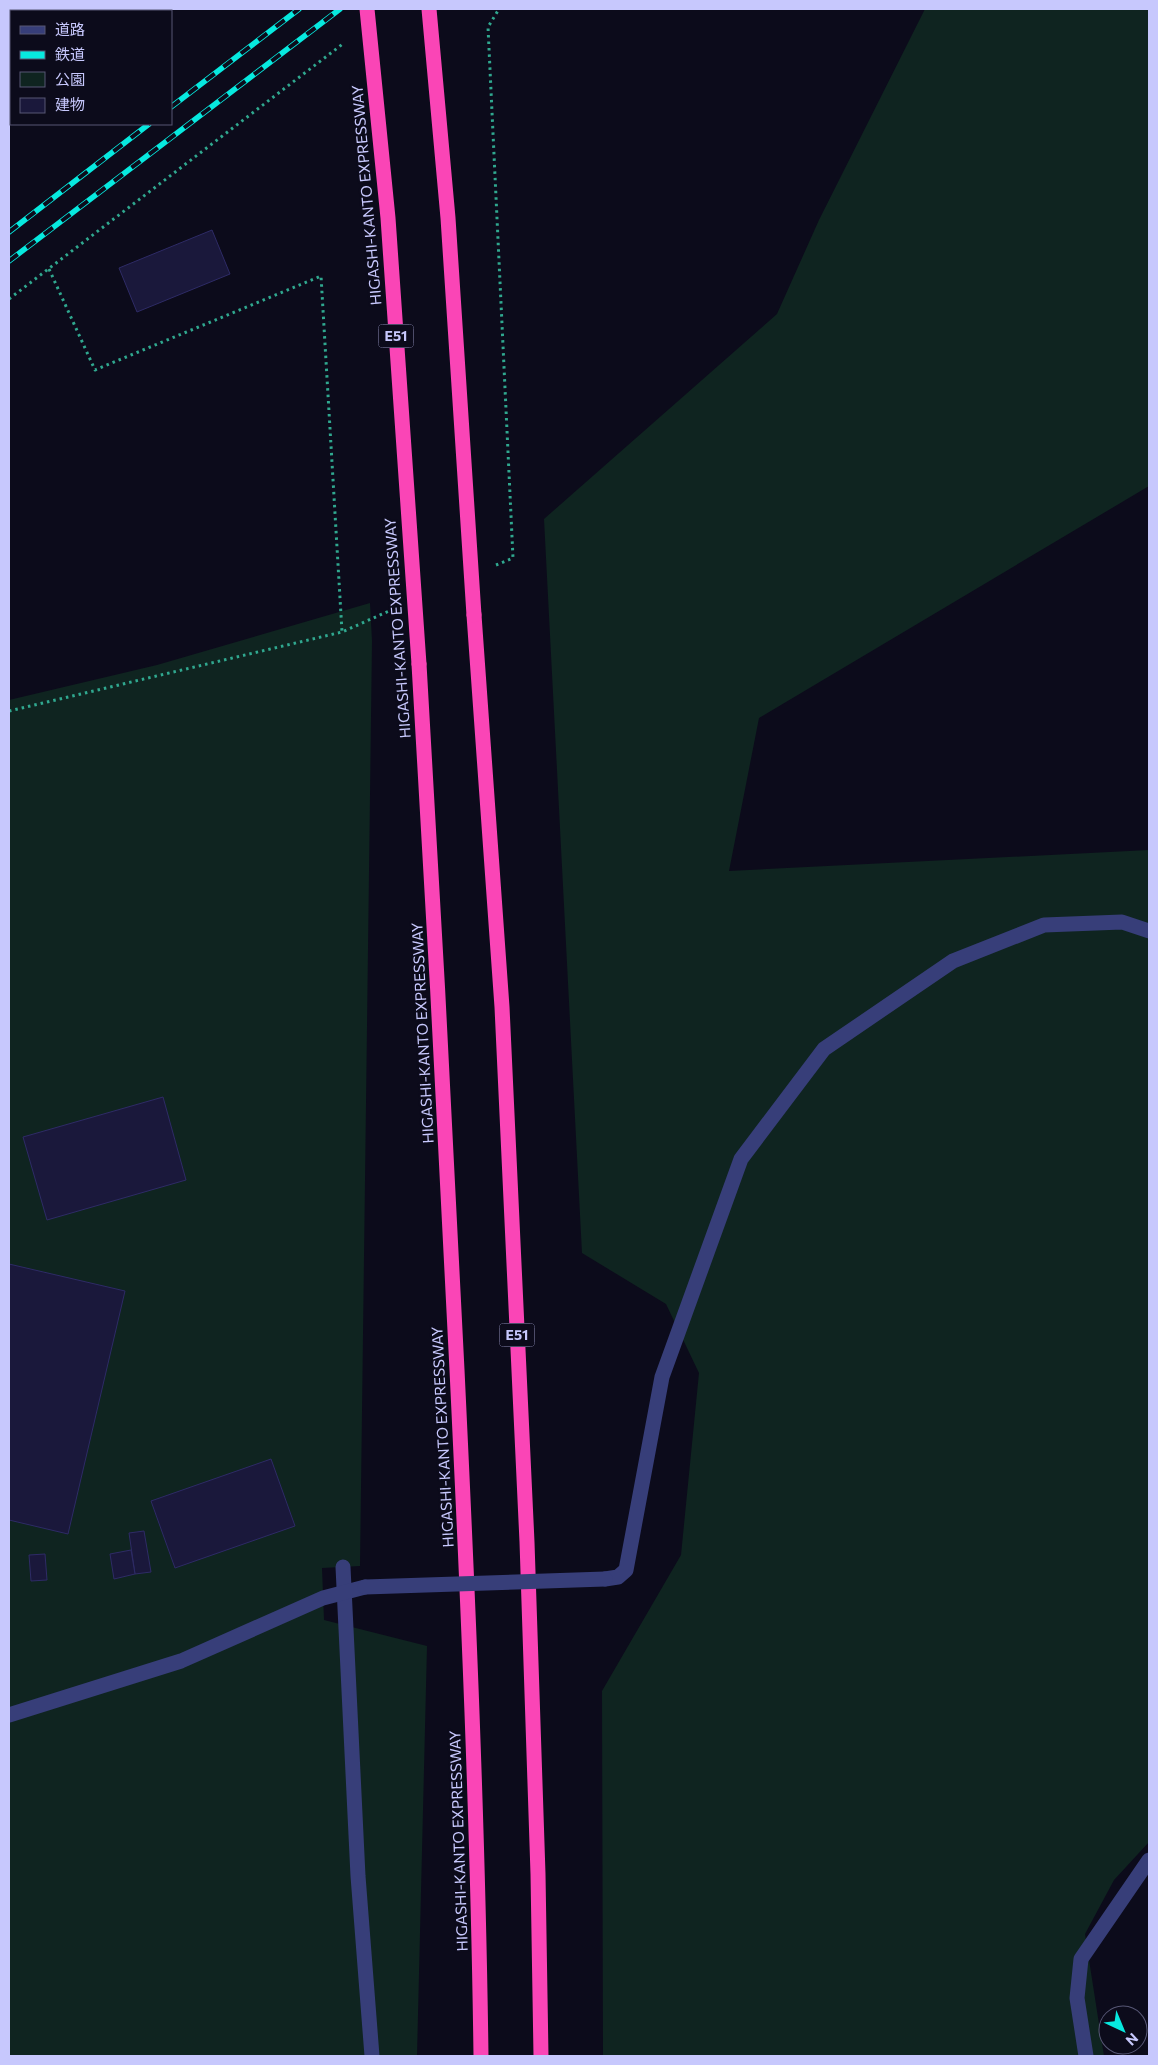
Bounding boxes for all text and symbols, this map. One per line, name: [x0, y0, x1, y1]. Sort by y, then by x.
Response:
legend: [10, 10, 172, 125]
text: 道路: [55, 20, 85, 38]
text: 鉄道: [55, 45, 85, 63]
text: 公園: [55, 70, 85, 88]
street label: HIGASHI-KANTO EXPRESSWAY: [347, 84, 385, 306]
text: 建物: [55, 95, 85, 113]
road number: E51: [378, 324, 414, 348]
street label: HIGASHI-KANTO EXPRESSWAY: [380, 517, 414, 739]
street label: HIGASHI-KANTO EXPRESSWAY: [407, 922, 437, 1144]
road number: E51: [500, 1324, 534, 1346]
street label: HIGASHI-KANTO EXPRESSWAY: [427, 1326, 457, 1548]
street label: HIGASHI-KANTO EXPRESSWAY: [445, 1730, 471, 1952]
north arrow: [1098, 2005, 1148, 2055]
text: N: [1123, 2030, 1142, 2049]

